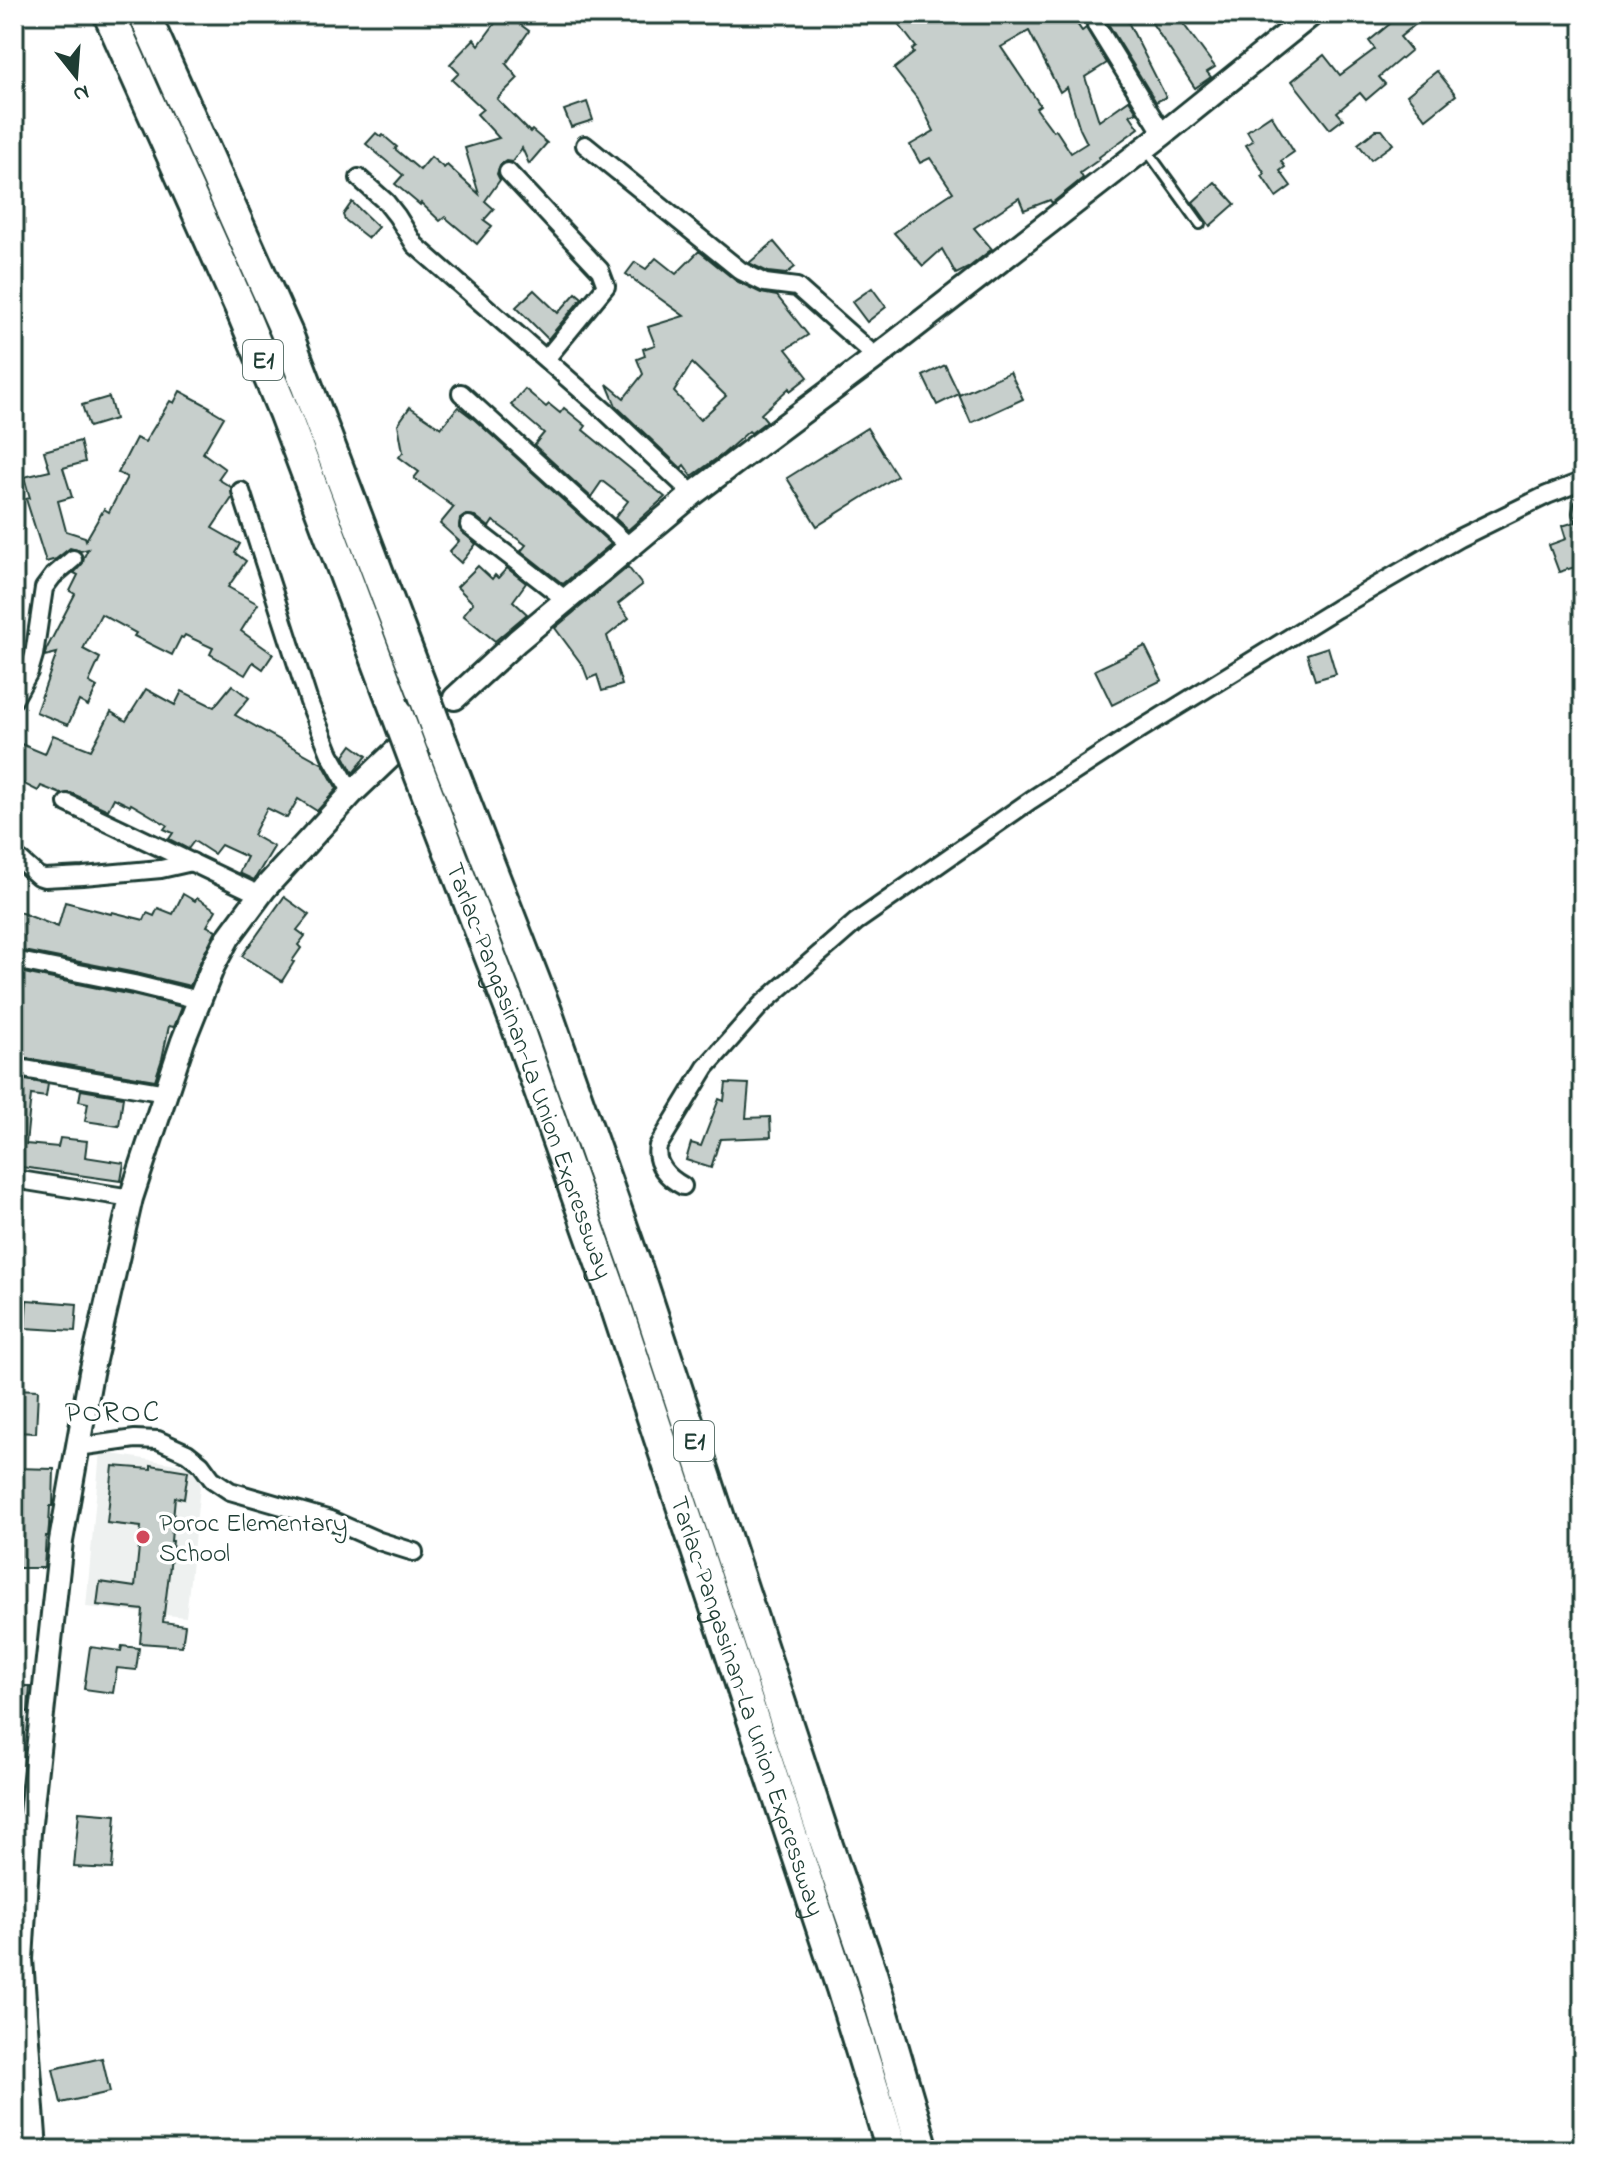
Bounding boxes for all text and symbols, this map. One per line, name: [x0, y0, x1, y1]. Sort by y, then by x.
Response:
north arrow: [36, 36, 116, 116]
text: N: [69, 75, 93, 110]
road number: E1: [243, 340, 283, 380]
street label: Tarlac-Pangasinan-La Union Expressway: [434, 858, 621, 1284]
district label: POROC: [65, 1392, 161, 1436]
road number: E1: [674, 1421, 714, 1461]
street label: Tarlac-Pangasinan-La Union Expressway: [658, 1492, 833, 1922]
place label: Poroc Elementary School: [159, 1506, 347, 1574]
marker: Poroc Elementary School: [134, 1528, 152, 1546]

